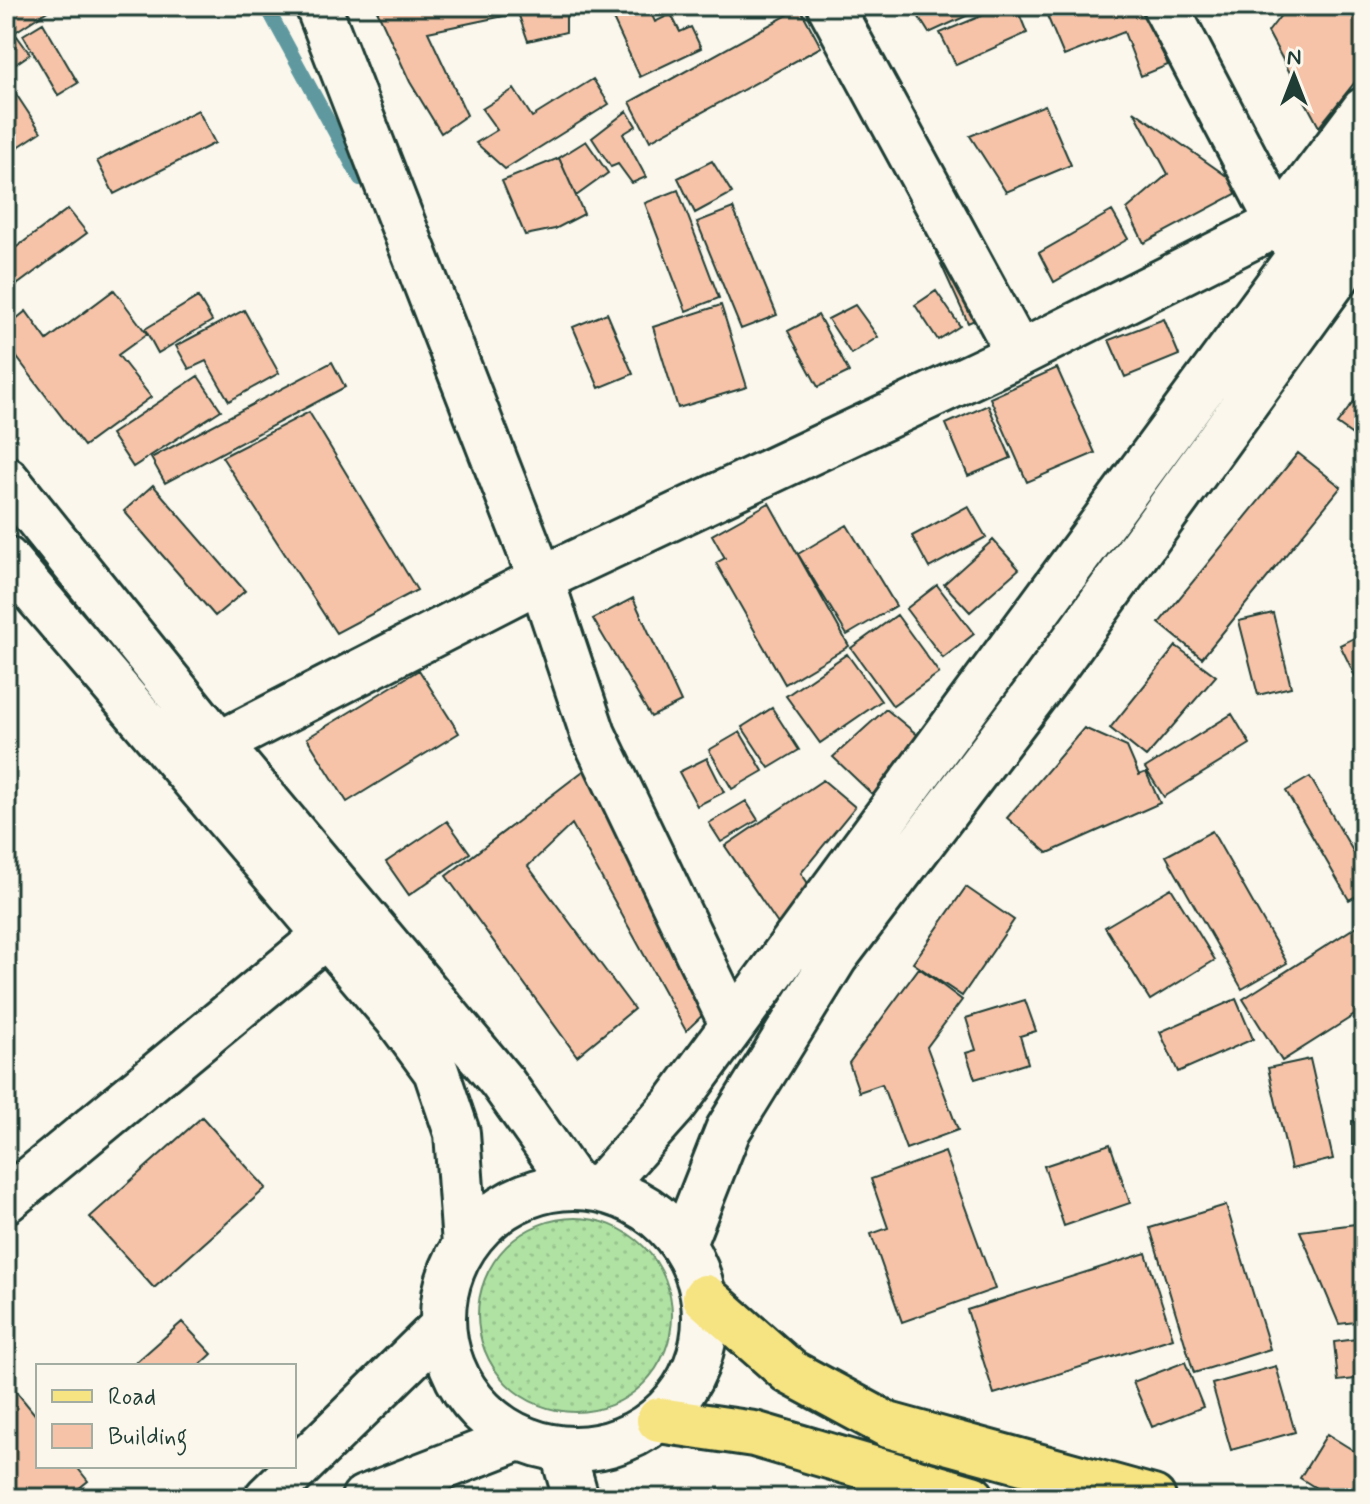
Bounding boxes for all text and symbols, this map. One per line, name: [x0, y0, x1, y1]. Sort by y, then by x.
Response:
north arrow: [1254, 36, 1334, 116]
text: N: [1287, 44, 1301, 72]
legend: [36, 1364, 296, 1468]
text: Road: [108, 1382, 156, 1413]
text: Building: [108, 1422, 188, 1456]

